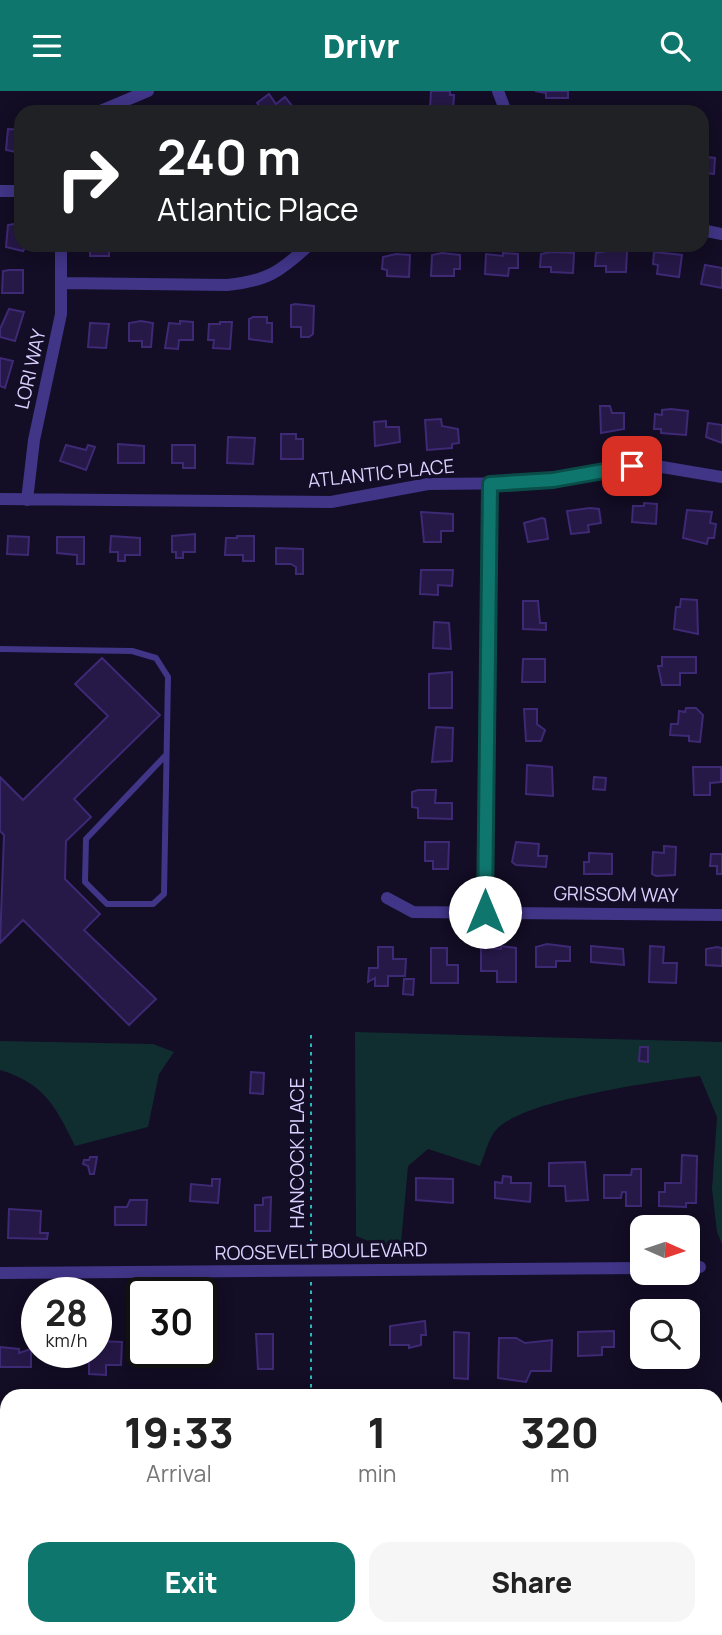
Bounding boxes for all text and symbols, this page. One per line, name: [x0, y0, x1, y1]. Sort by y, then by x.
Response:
text: Drivr: [323, 24, 399, 68]
icon: menu: [28, 27, 66, 65]
icon: search: [656, 27, 694, 65]
text: 240 m: [157, 123, 301, 190]
icon: right: [42, 133, 133, 224]
text: Atlantic Place: [157, 187, 359, 231]
street label: LORI WAY: [8, 326, 52, 411]
pin: [602, 436, 662, 496]
icon: arrive: [613, 447, 651, 485]
street label: ATLANTIC PLACE: [306, 452, 456, 494]
position arrow: [448, 875, 522, 949]
street label: GRISSOM WAY: [553, 880, 679, 908]
street label: HANCOCK PLACE: [284, 1078, 310, 1228]
north arrow: [630, 1215, 700, 1285]
map controls: [630, 1215, 700, 1369]
street label: ROOSEVELT BOULEVARD: [214, 1236, 428, 1266]
speed limit sign: 30: [126, 1277, 217, 1368]
text: 28: [45, 1289, 88, 1337]
button: search: [630, 1299, 700, 1369]
text: km/h: [46, 1328, 87, 1352]
text: 19:33: [124, 1403, 234, 1461]
text: 1: [368, 1403, 387, 1461]
text: 320: [520, 1403, 599, 1461]
text: Arrival: [146, 1457, 212, 1489]
text: min: [358, 1457, 396, 1489]
text: m: [550, 1457, 569, 1489]
button: Exit: [28, 1542, 355, 1622]
button: Share: [369, 1542, 695, 1622]

